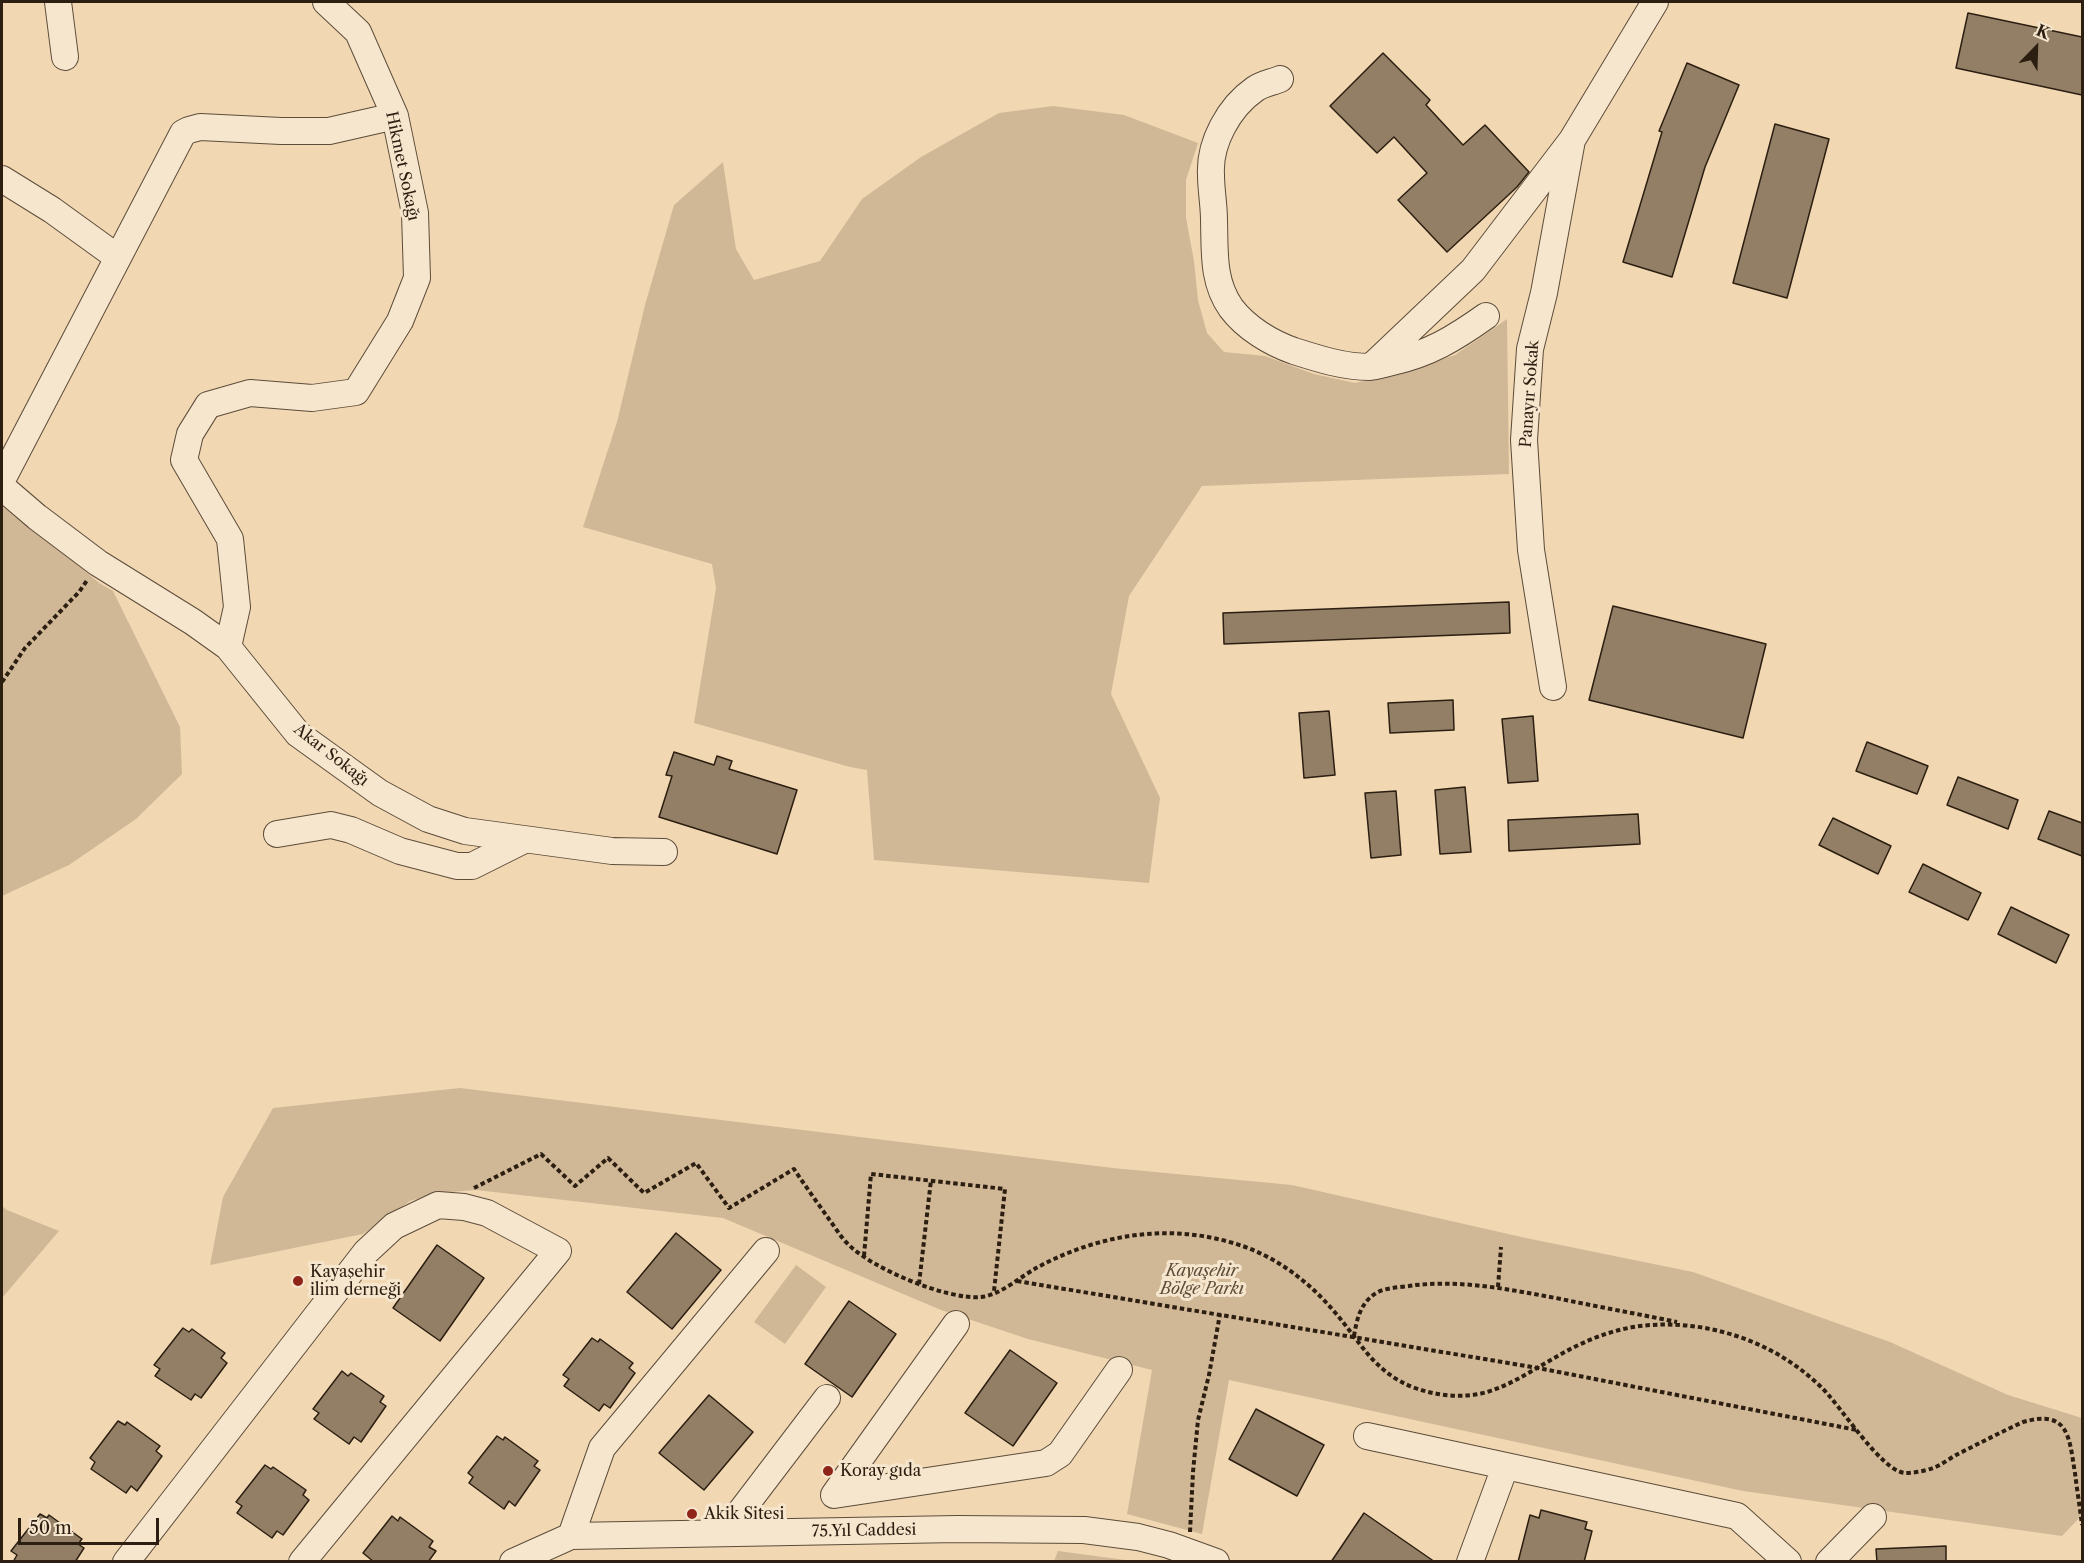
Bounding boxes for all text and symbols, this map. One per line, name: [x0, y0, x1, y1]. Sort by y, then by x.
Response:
north arrow: [2006, 18, 2066, 78]
text: K: [2033, 20, 2053, 43]
street label: Hikmet Sokağı: [381, 109, 423, 223]
street label: Panayır Sokak: [1517, 340, 1543, 448]
street label: Akar Sokağı: [290, 720, 372, 790]
park label: Kayaşehir Bölge Parkı: [1160, 1261, 1244, 1299]
place label: Kayaşehir ilim derneği: [310, 1262, 401, 1300]
marker: Kayaşehir ilim derneği: [291, 1274, 305, 1288]
place label: Koray gıda: [840, 1461, 921, 1481]
marker: Koray gıda: [821, 1464, 835, 1478]
place label: Akik Sitesi: [704, 1504, 784, 1524]
scale bar: [21, 1506, 162, 1544]
marker: Akik Sitesi: [685, 1507, 699, 1521]
text: 50 m: [29, 1517, 72, 1539]
street label: 75.Yıl Caddesi: [811, 1520, 917, 1542]

